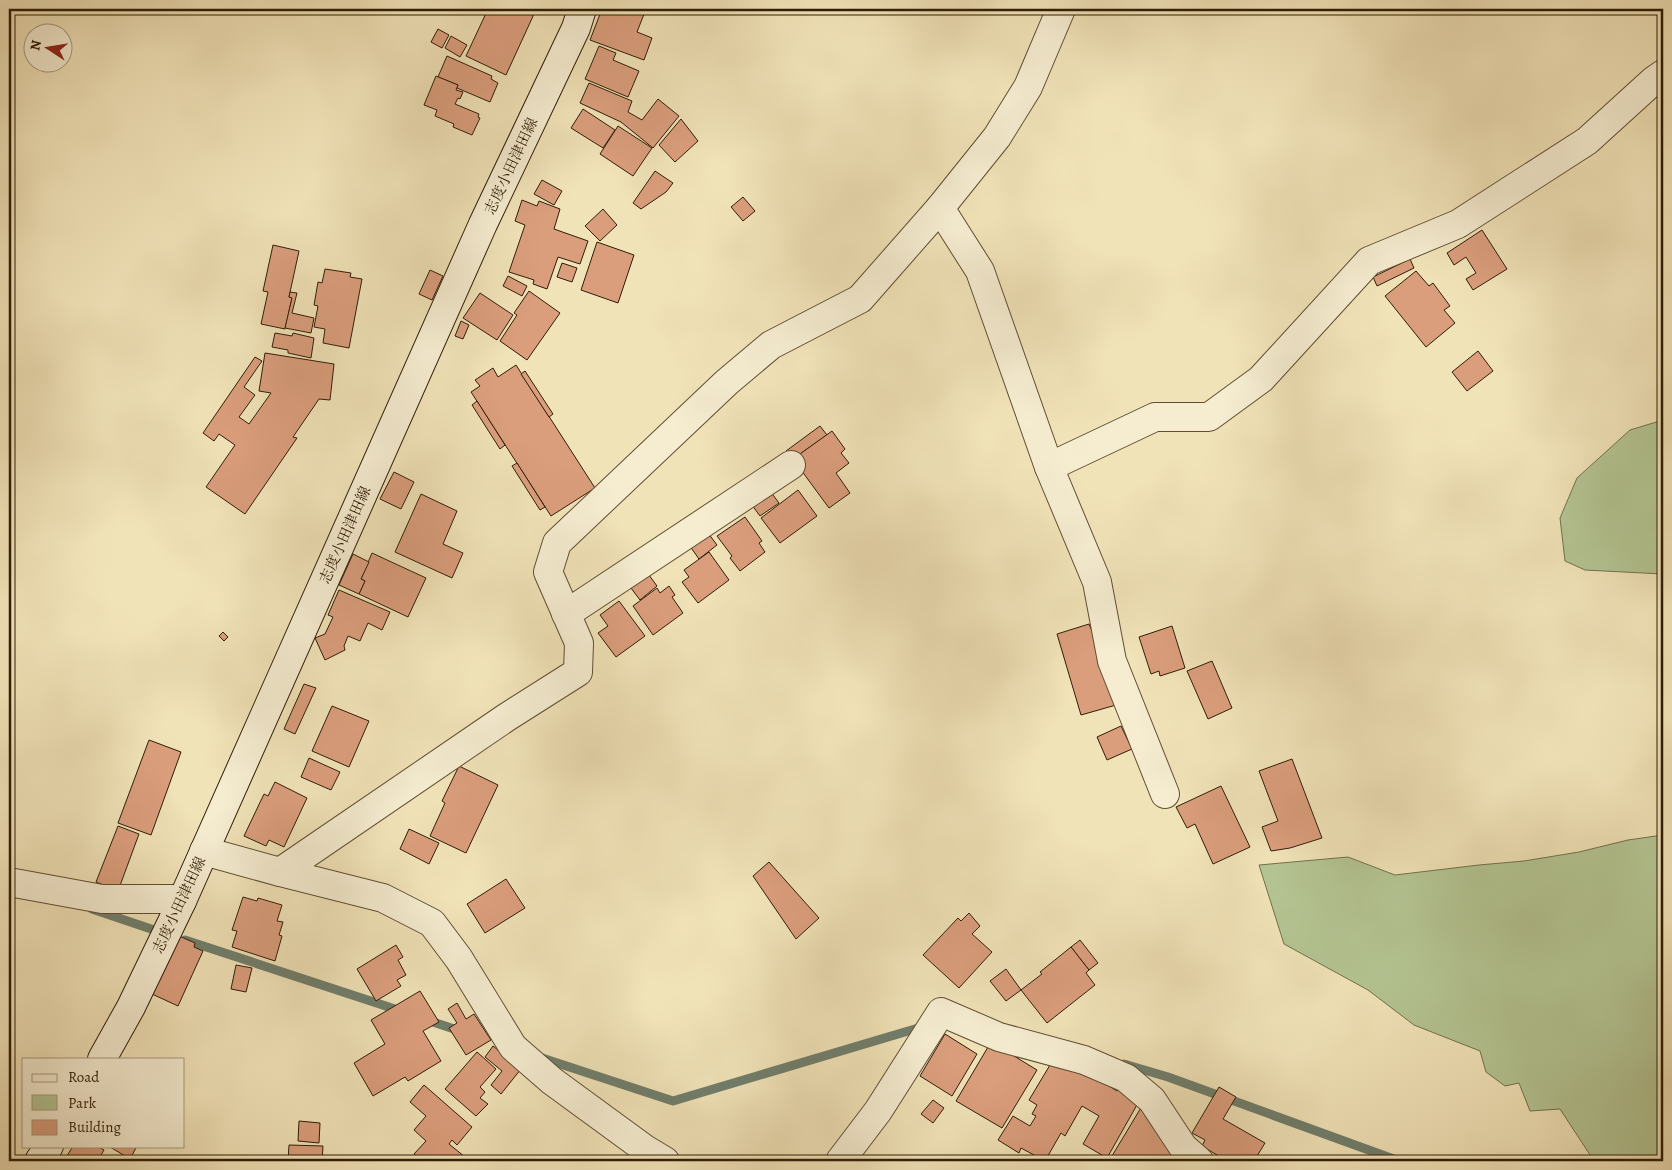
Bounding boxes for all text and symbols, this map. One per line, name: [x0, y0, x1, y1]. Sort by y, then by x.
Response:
north arrow: [22, 22, 72, 72]
text: N: [25, 38, 46, 52]
street label: 志度小田津田線: [480, 114, 542, 218]
street label: 志度小田津田線: [315, 483, 375, 587]
street label: 志度小田津田線: [148, 853, 210, 957]
legend: [22, 1058, 185, 1148]
text: Road: [68, 1067, 100, 1087]
text: Park: [68, 1093, 97, 1113]
text: Building: [68, 1117, 121, 1137]

